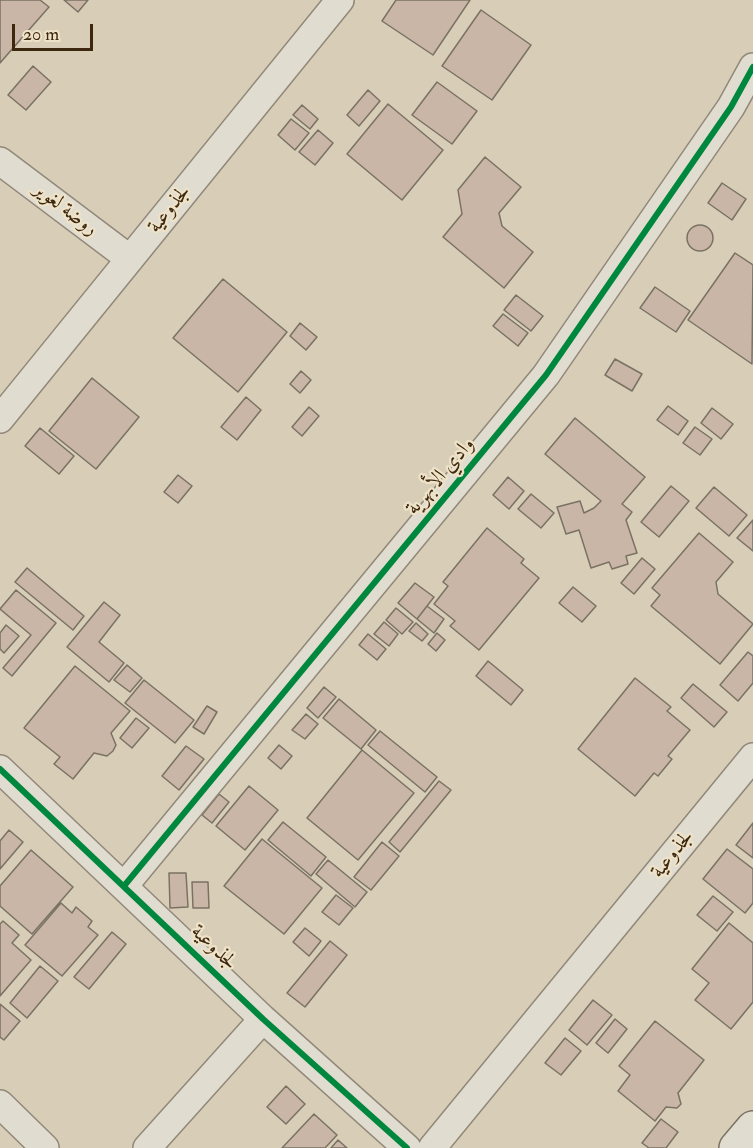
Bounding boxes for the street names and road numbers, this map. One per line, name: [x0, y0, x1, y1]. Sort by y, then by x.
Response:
street label: روضة لغوير: [28, 178, 102, 242]
street label: لجذوعية: [143, 181, 197, 239]
street label: وادي الأبهرية: [401, 433, 481, 521]
street label: لجذوعية: [646, 826, 700, 884]
street label: لجذوعية: [185, 920, 241, 976]

